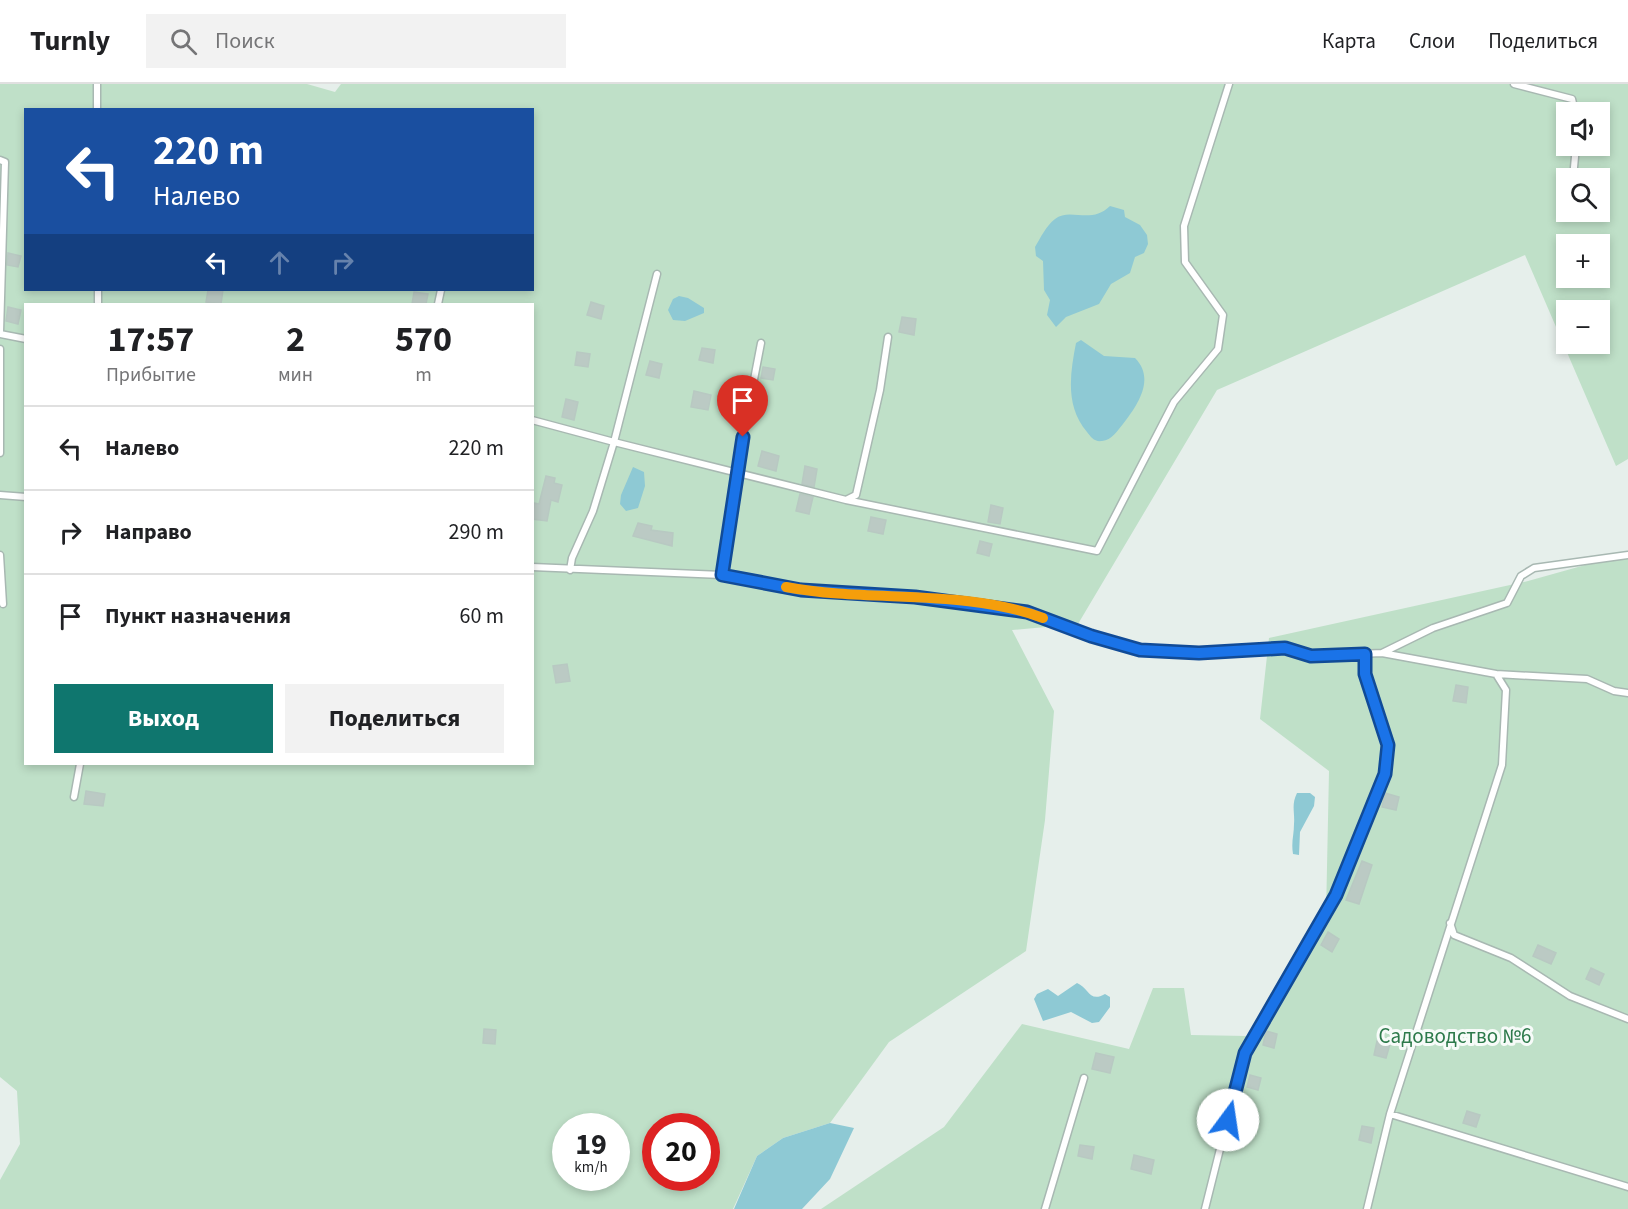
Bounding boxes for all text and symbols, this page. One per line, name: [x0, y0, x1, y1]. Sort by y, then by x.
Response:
search box: [146, 14, 566, 68]
text: Turnly: [30, 21, 110, 61]
icon: search: [167, 25, 200, 58]
text: Поиск: [215, 25, 275, 57]
text: Карта: [1322, 26, 1376, 56]
text: Слои: [1409, 26, 1455, 56]
text: Поделиться: [1488, 26, 1598, 56]
map controls: [1556, 102, 1610, 354]
button: sound: [1556, 102, 1610, 156]
text: 220 m: [153, 121, 264, 181]
icon: left: [54, 132, 132, 210]
button: search: [1556, 168, 1610, 222]
text: Налево: [153, 177, 240, 216]
button: +: [1556, 234, 1610, 288]
icon: left: [200, 246, 233, 279]
icon: ahead: [263, 246, 296, 279]
icon: right: [326, 246, 359, 279]
button: −: [1556, 300, 1610, 354]
text: 17:57: [108, 314, 194, 365]
text: 2: [286, 314, 305, 365]
text: 570: [395, 314, 452, 365]
text: Прибытие: [106, 361, 196, 389]
text: мин: [278, 361, 313, 389]
text: m: [415, 361, 432, 389]
pin: [717, 375, 768, 437]
icon: arrive: [726, 384, 759, 417]
icon: left: [54, 432, 87, 465]
text: Налево: [105, 432, 179, 464]
text: 220 m: [449, 432, 504, 464]
icon: right: [54, 516, 87, 549]
text: Направо: [105, 516, 192, 548]
text: 290 m: [449, 516, 504, 548]
icon: arrive: [54, 600, 87, 633]
text: Пункт назначения: [105, 600, 291, 632]
text: 60 m: [459, 600, 504, 632]
button: Выход: [54, 684, 273, 753]
button: Поделиться: [285, 684, 504, 753]
park label: Садоводство №6: [1379, 1021, 1531, 1051]
position arrow: [1196, 1088, 1260, 1152]
speed limit sign: 20: [642, 1113, 720, 1191]
text: 19: [575, 1123, 607, 1166]
text: km/h: [574, 1157, 608, 1178]

